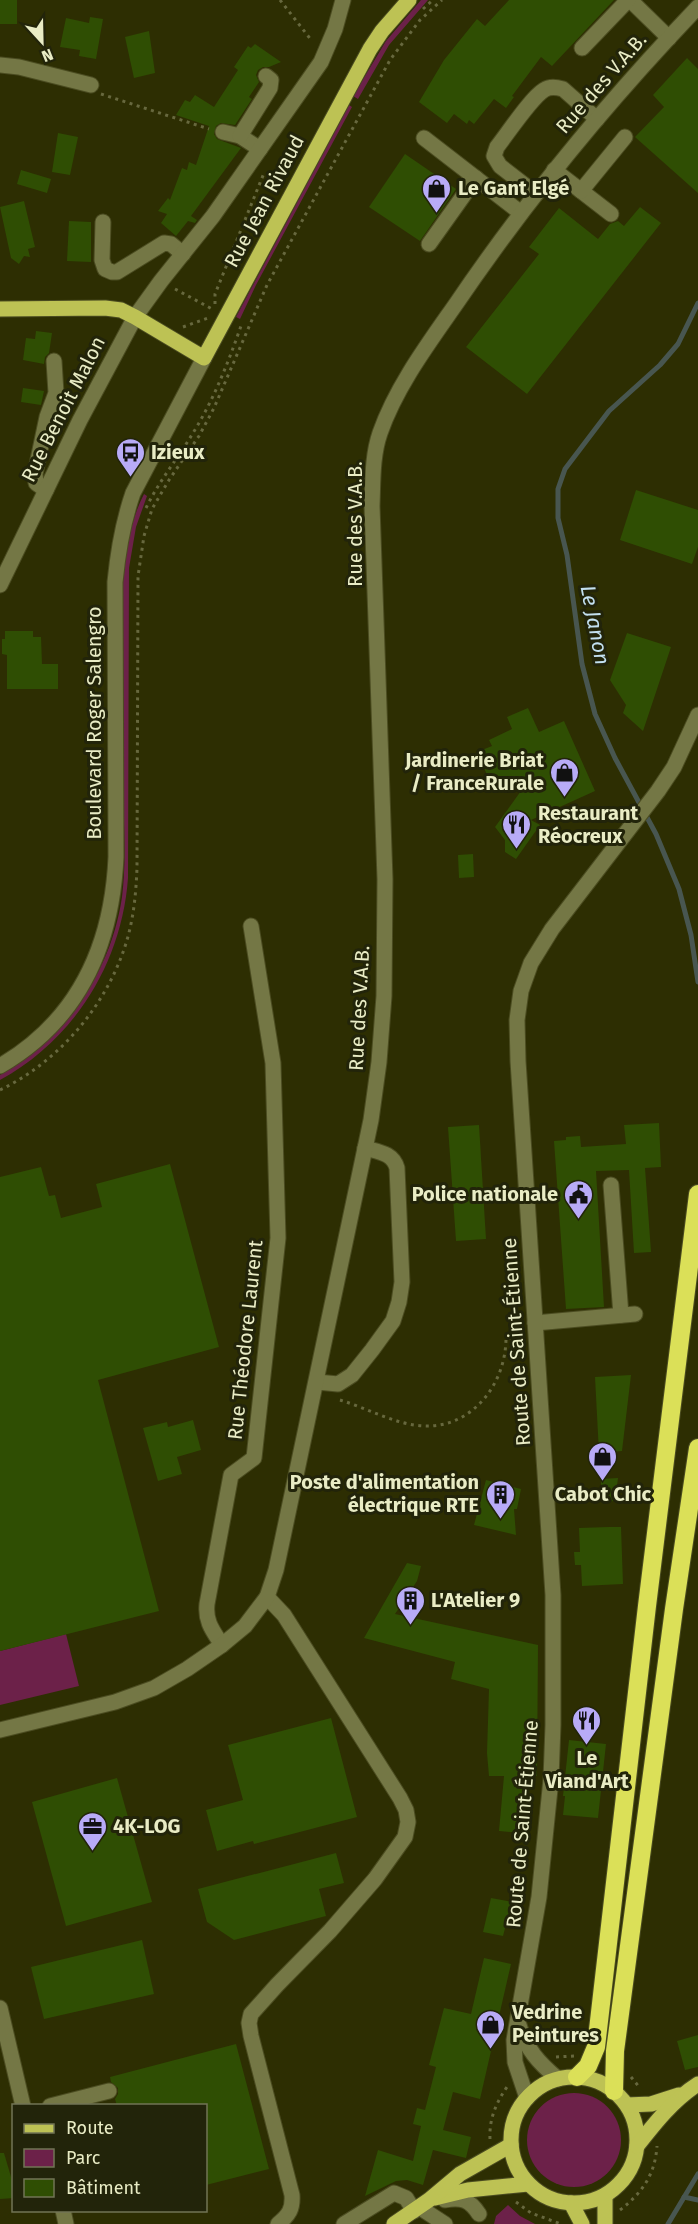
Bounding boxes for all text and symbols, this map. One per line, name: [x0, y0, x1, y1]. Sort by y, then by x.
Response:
north arrow: [12, 12, 72, 72]
street label: Rue des V.A.B.: [551, 28, 651, 138]
text: N: [39, 45, 56, 66]
street label: Rue Jean Rivaud: [219, 131, 309, 271]
shop icon: Le Gant Elgé: [421, 172, 453, 214]
place label: Le Gant Elgé: [458, 176, 569, 200]
street label: Rue Benoit Malon: [16, 332, 110, 486]
bus stop icon: Izieux: [114, 436, 146, 478]
place label: Izieux: [151, 440, 205, 464]
street label: Rue des V.A.B.: [343, 461, 367, 587]
water label: Le Janon: [575, 583, 615, 667]
street label: Boulevard Roger Salengro: [82, 606, 106, 840]
place label: Jardinerie Briat / FranceRurale: [404, 748, 544, 795]
shop icon: Jardinerie Briat / FranceRurale: [549, 756, 581, 798]
place label: Restaurant Réocreux: [538, 801, 638, 848]
restaurant icon: Restaurant Réocreux: [501, 808, 533, 850]
street label: Rue des V.A.B.: [344, 945, 374, 1071]
public building icon: Police nationale: [563, 1178, 595, 1220]
place label: Police nationale: [412, 1182, 558, 1206]
street label: Route de Saint-Étienne: [497, 1237, 535, 1447]
street label: Rue Théodore Laurent: [223, 1238, 268, 1441]
shop icon: Cabot Chic: [587, 1440, 619, 1482]
place label: Poste d'alimentation électrique RTE: [290, 1470, 479, 1517]
building icon: Poste d'alimentation électrique RTE: [484, 1478, 516, 1520]
place label: Cabot Chic: [555, 1482, 652, 1506]
building icon: L'Atelier 9: [394, 1584, 426, 1626]
place label: L'Atelier 9: [431, 1588, 520, 1612]
restaurant icon: Le Viand'Art: [571, 1704, 603, 1746]
street label: Route de Saint-Étienne: [501, 1719, 543, 1929]
place label: Le Viand'Art: [544, 1746, 629, 1793]
office icon: 4K-LOG: [76, 1810, 108, 1852]
place label: 4K-LOG: [113, 1814, 180, 1838]
place label: Vedrine Peintures: [511, 2000, 599, 2047]
shop icon: Vedrine Peintures: [475, 2008, 507, 2050]
legend: [12, 2104, 207, 2212]
text: Route: [66, 2117, 114, 2139]
text: Parc: [66, 2147, 101, 2169]
text: Bâtiment: [66, 2177, 141, 2199]

